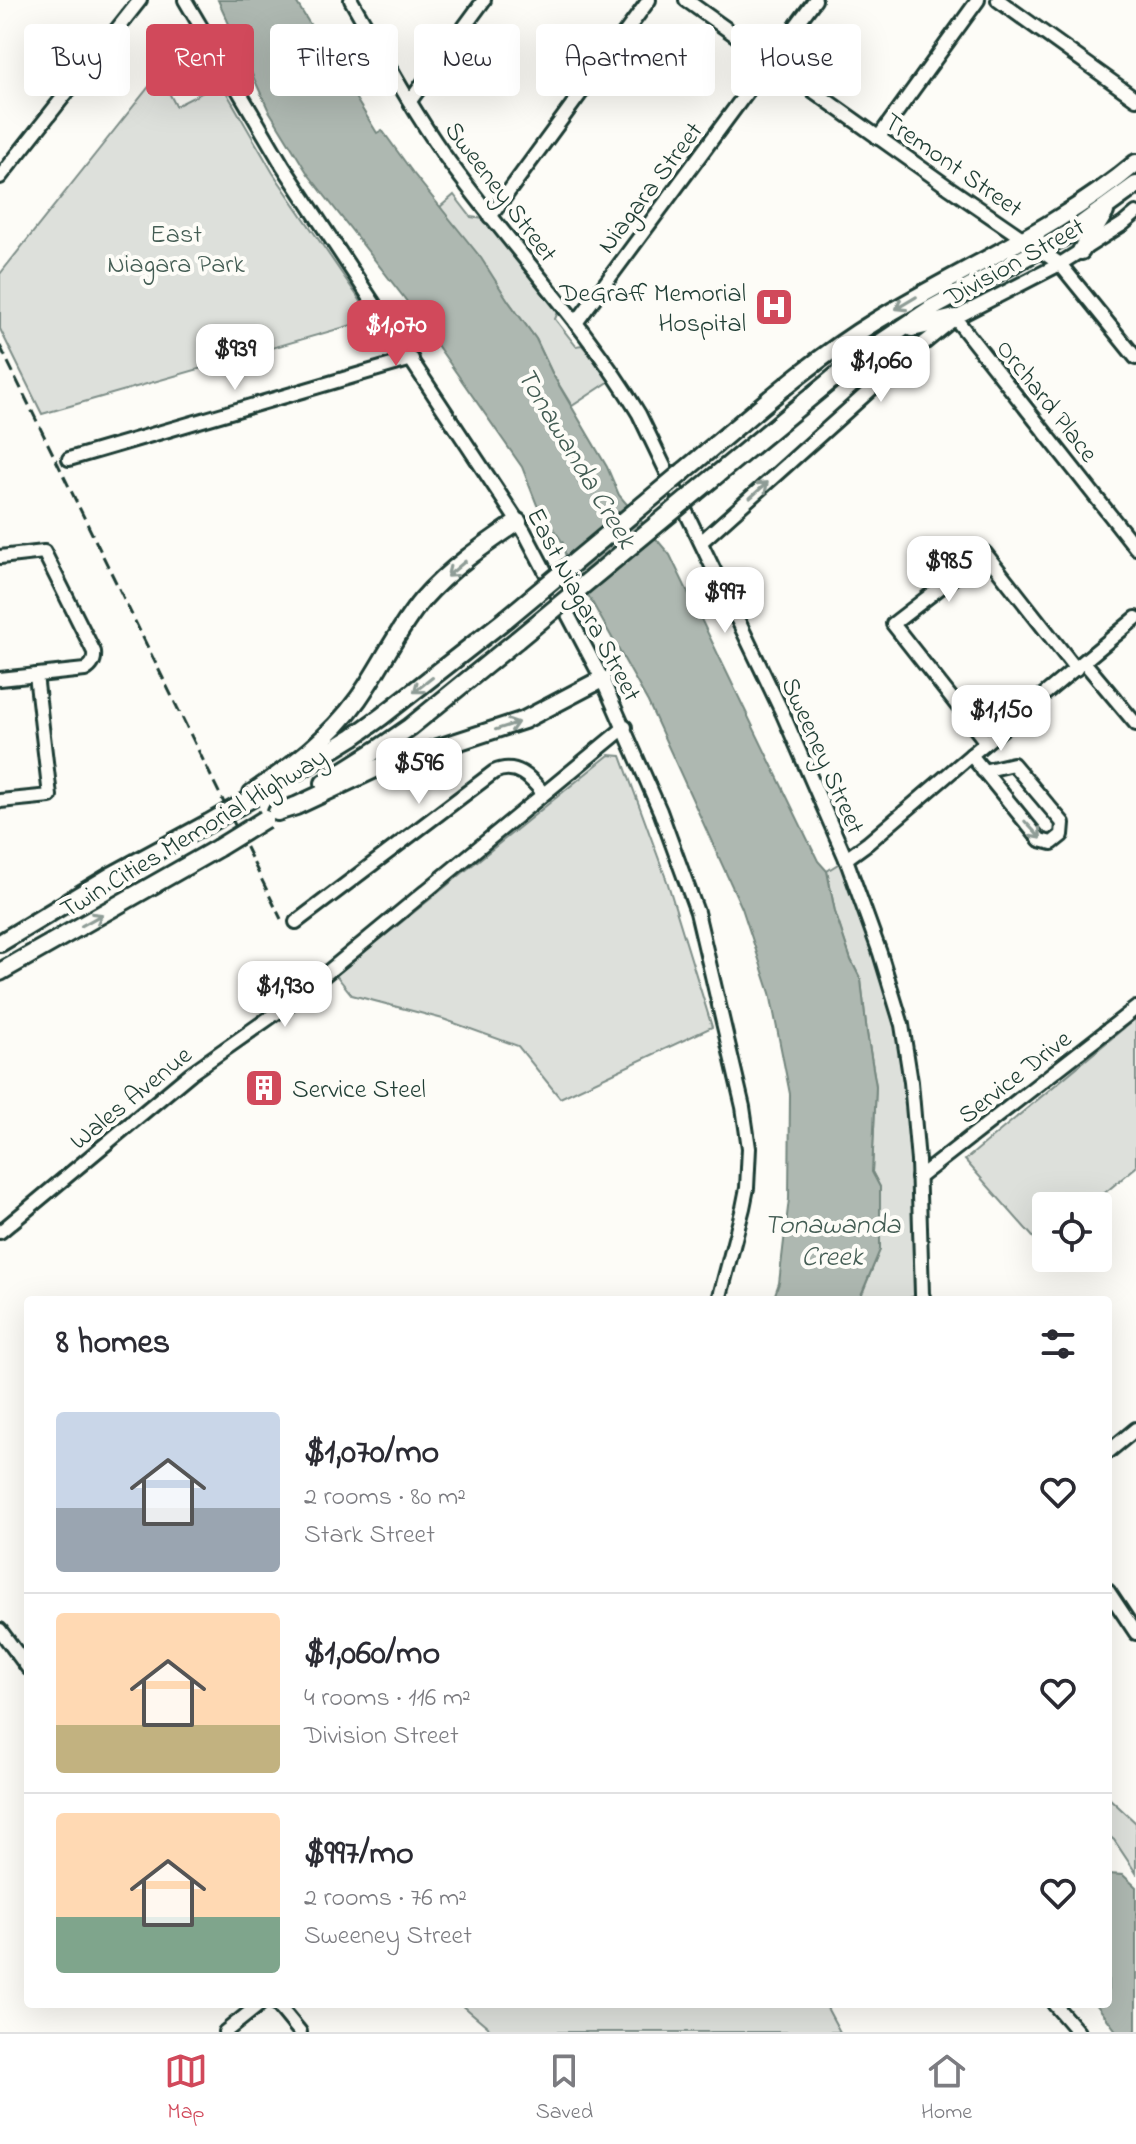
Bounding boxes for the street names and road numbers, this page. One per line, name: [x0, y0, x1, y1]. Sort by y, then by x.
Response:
street label: Tremont Street: [875, 104, 1030, 229]
street label: Sweeney Street: [434, 114, 565, 272]
street label: Niagara Street: [589, 115, 714, 263]
street label: Division Street: [938, 209, 1093, 318]
street label: Orchard Place: [985, 332, 1106, 472]
street label: East Niagara Street: [515, 502, 650, 709]
street label: Sweeney Street: [770, 672, 873, 841]
street label: Twin Cities Memorial Highway: [54, 740, 335, 929]
street label: Service Drive: [951, 1022, 1081, 1135]
street label: Wales Avenue: [63, 1038, 202, 1161]

